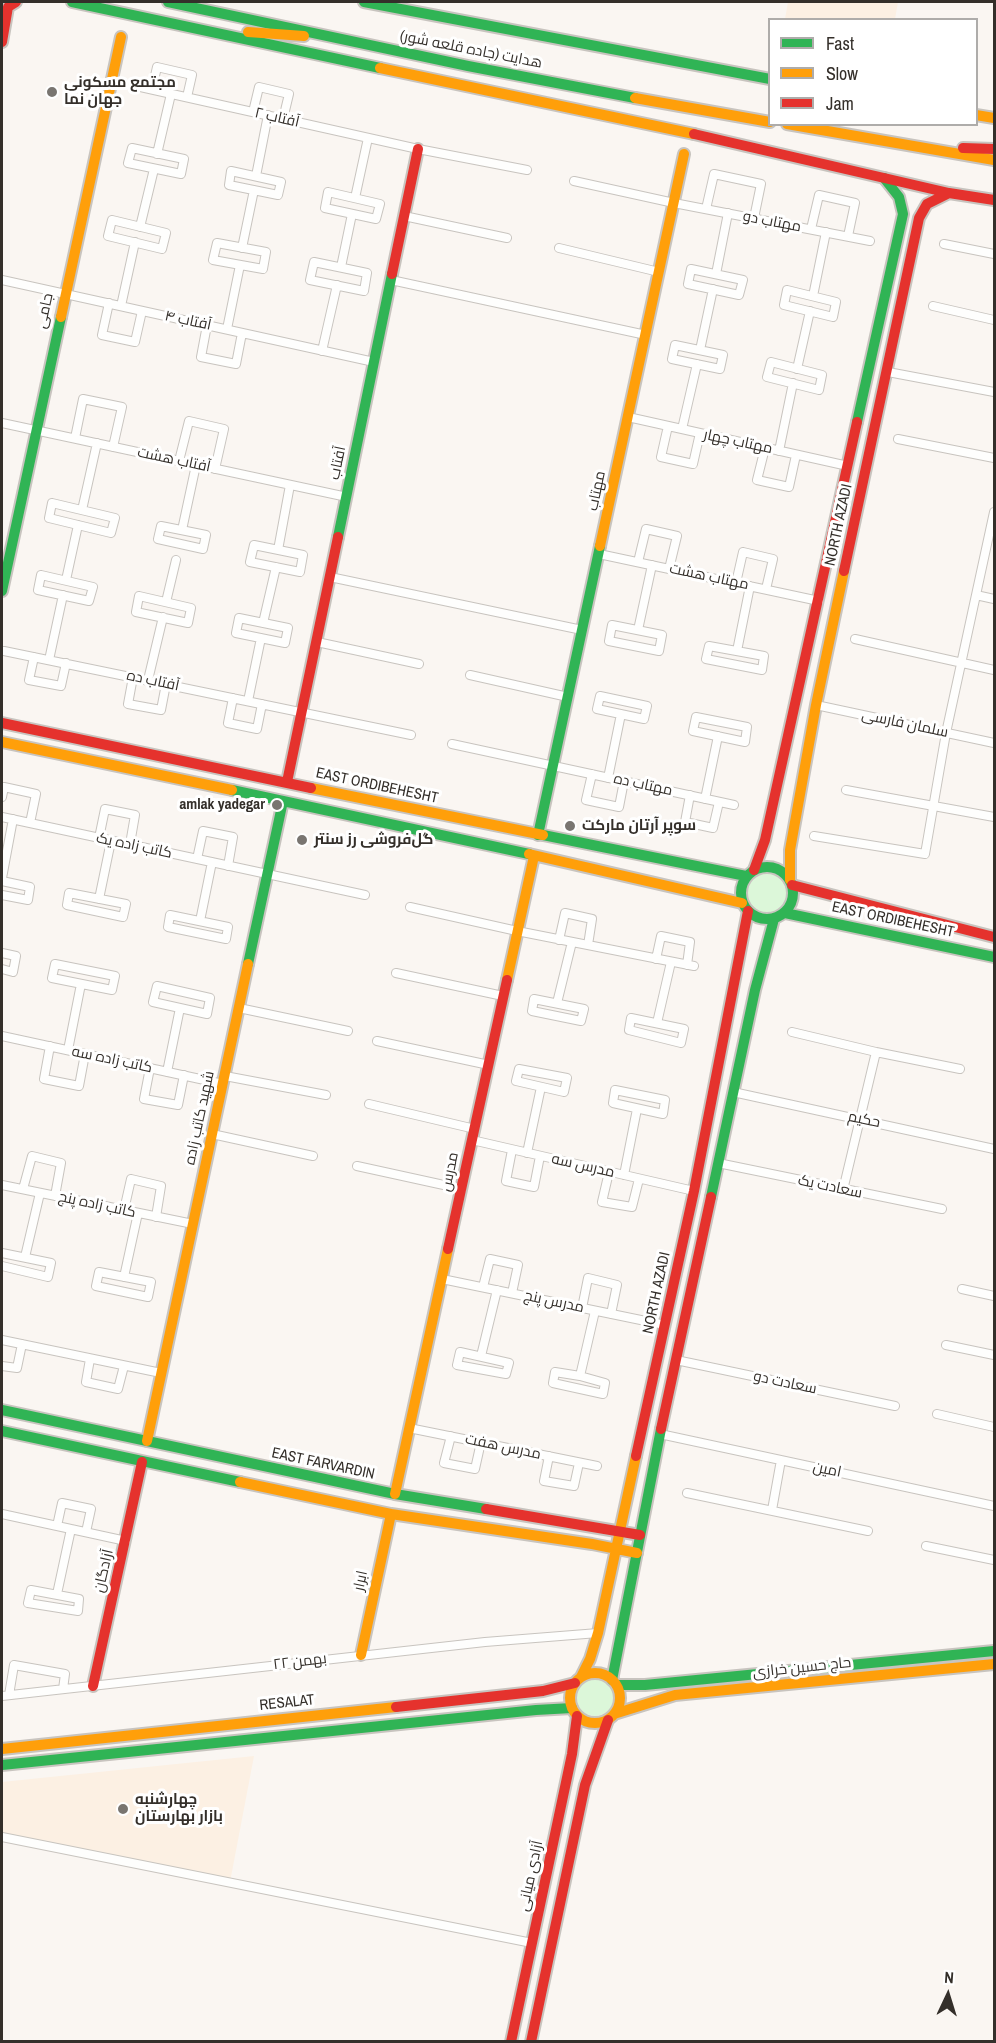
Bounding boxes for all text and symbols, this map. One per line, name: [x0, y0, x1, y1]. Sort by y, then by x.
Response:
legend: [768, 18, 978, 126]
street label: هدایت (جاده قلعه شور): [398, 27, 544, 73]
text: Fast: [826, 31, 854, 56]
text: Slow: [826, 61, 858, 86]
place label: مجتمع مسکونی جهان نما: [64, 74, 176, 109]
marker: مجتمع مسکونی جهان نما: [45, 85, 59, 99]
text: Jam: [826, 91, 854, 116]
street label: آفتاب ۲: [253, 104, 301, 132]
street label: مهتاب دو: [741, 208, 803, 236]
street label: جامی: [32, 292, 58, 330]
street label: آفتاب ۴: [163, 307, 213, 335]
street label: مهتاب چهار: [702, 426, 774, 458]
street label: آفتاب هشت: [136, 443, 212, 477]
street label: آفتاب: [326, 445, 350, 481]
street label: مهتاب: [584, 469, 610, 513]
street label: NORTH AZADI: [822, 482, 856, 568]
street label: مهتاب هشت: [668, 560, 750, 594]
street label: آفتاب ده: [125, 667, 181, 695]
street label: سلمان فارسی: [860, 706, 950, 742]
street label: EAST ORDIBEHESHT: [314, 764, 440, 808]
street label: مهتاب ده: [612, 770, 674, 800]
place label: amlak yadegar: [180, 796, 265, 814]
marker: amlak yadegar: [270, 798, 284, 812]
place label: سوپر آرتان مارکت: [582, 817, 696, 835]
marker: سوپر آرتان مارکت: [563, 819, 577, 833]
street label: کاتب زاده یک: [94, 829, 174, 863]
place label: گل‌فروشی رز سنتر: [314, 831, 433, 849]
marker: گل‌فروشی رز سنتر: [295, 833, 309, 847]
street label: EAST ORDIBEHESHT: [830, 898, 956, 942]
street label: کاتب زاده سه: [70, 1043, 154, 1077]
street label: شهید کاتب زاده: [181, 1069, 219, 1167]
street label: حکیم: [846, 1108, 882, 1132]
street label: مدرس سه: [550, 1150, 616, 1182]
street label: مدرس: [437, 1151, 463, 1193]
street label: سعادت یک: [796, 1171, 864, 1203]
street label: کاتب زاده پنج: [57, 1188, 137, 1222]
street label: NORTH AZADI: [640, 1250, 674, 1336]
street label: مدرس پنج: [522, 1287, 586, 1317]
street label: سعادت دو: [752, 1368, 818, 1398]
street label: مدرس هفت: [463, 1430, 543, 1464]
street label: EAST FARVARDIN: [270, 1444, 376, 1484]
street label: امین: [811, 1458, 843, 1482]
street label: آزادگان: [90, 1548, 118, 1594]
street label: ابرار: [350, 1569, 372, 1593]
street label: ۲۲ بهمن: [272, 1650, 328, 1674]
street label: حاج حسین خرازی: [752, 1654, 852, 1682]
street label: RESALAT: [259, 1691, 315, 1715]
place label: چهارشنبه بازار بهارستان: [135, 1791, 223, 1826]
marker: چهارشنبه بازار بهارستان: [116, 1802, 130, 1816]
street label: آزادی میانی: [515, 1839, 547, 1913]
north arrow: [918, 1965, 978, 2025]
text: N: [944, 1966, 955, 1988]

